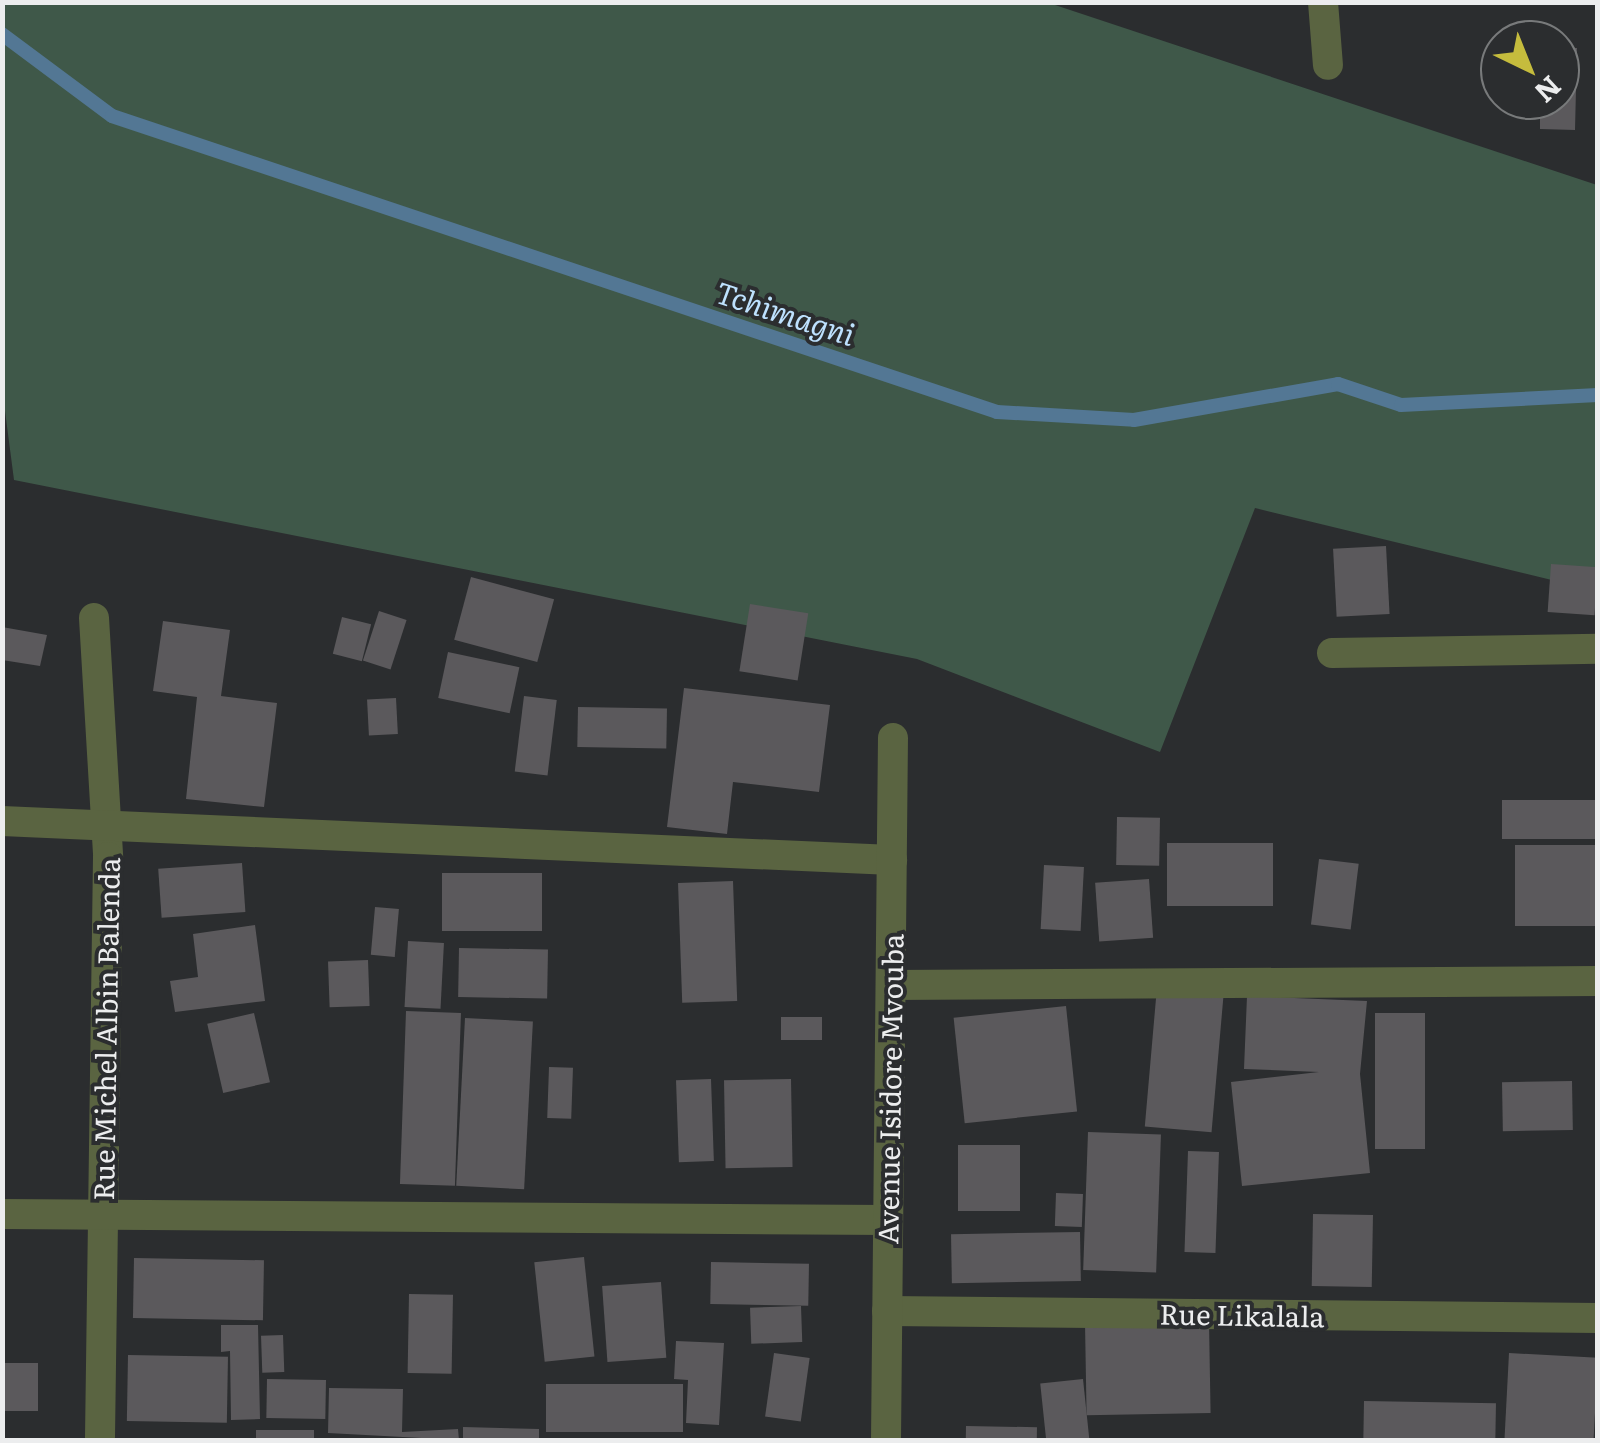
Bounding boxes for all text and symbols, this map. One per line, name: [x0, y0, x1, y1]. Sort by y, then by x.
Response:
north arrow: [1480, 20, 1580, 120]
text: N: [1526, 67, 1572, 114]
water label: Tchimagni: [712, 273, 860, 351]
street label: Rue Michel Albin Balenda: [85, 857, 125, 1201]
street label: Avenue Isidore Mvouba: [869, 933, 909, 1245]
street label: Rue Likalala: [1159, 1296, 1325, 1332]

